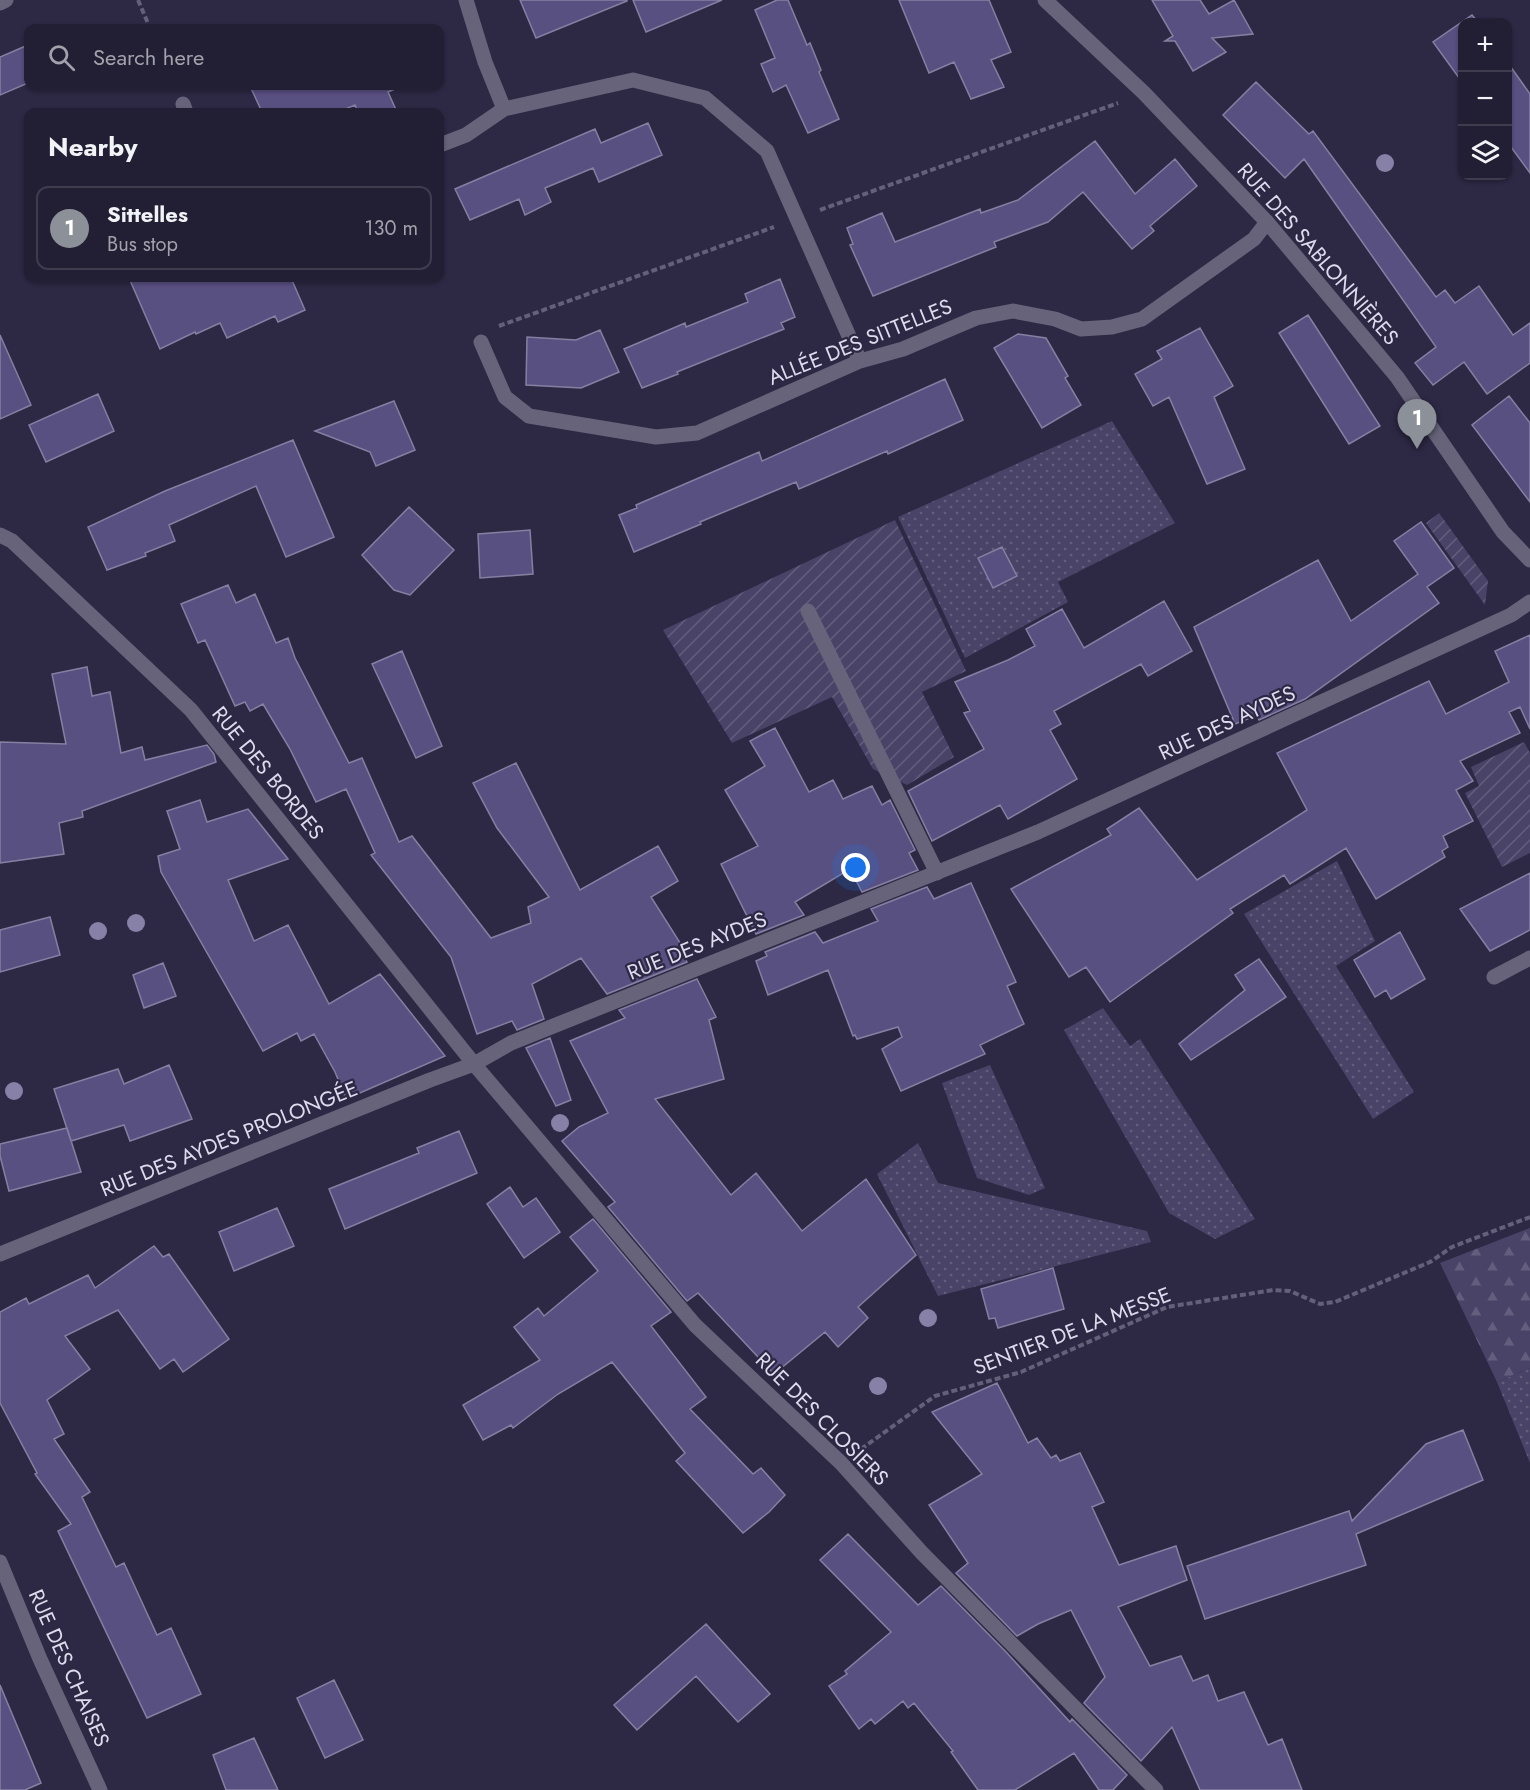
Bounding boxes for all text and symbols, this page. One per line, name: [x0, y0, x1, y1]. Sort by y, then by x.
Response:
map controls: [1458, 18, 1512, 180]
button: +: [1458, 18, 1512, 72]
search box: [24, 24, 444, 90]
icon: search: [45, 41, 78, 74]
text: Search here: [93, 41, 204, 73]
button: −: [1458, 72, 1512, 126]
button: layers: [1458, 126, 1512, 180]
text: Nearby: [48, 128, 137, 166]
street label: RUE DES SABLONNIÈRES: [1230, 156, 1406, 352]
text: Sittelles: [107, 198, 188, 230]
text: 1: [64, 214, 75, 243]
text: 130 m: [364, 214, 418, 243]
text: Bus stop: [107, 230, 178, 259]
street label: ALLÉE DES SITTELLES: [763, 291, 957, 393]
pin: 1: [1398, 400, 1436, 449]
street label: RUE DES AYDES: [1154, 678, 1300, 768]
street label: RUE DES BORDES: [205, 700, 331, 846]
your location: [841, 853, 870, 882]
street label: RUE DES AYDES: [623, 904, 771, 988]
street label: RUE DES AYDES PROLONGÉE: [96, 1074, 362, 1204]
street label: SENTIER DE LA MESSE: [969, 1279, 1175, 1383]
street label: RUE DES CLOSIERS: [749, 1346, 895, 1492]
street label: RUE DES CHAISES: [21, 1585, 117, 1751]

